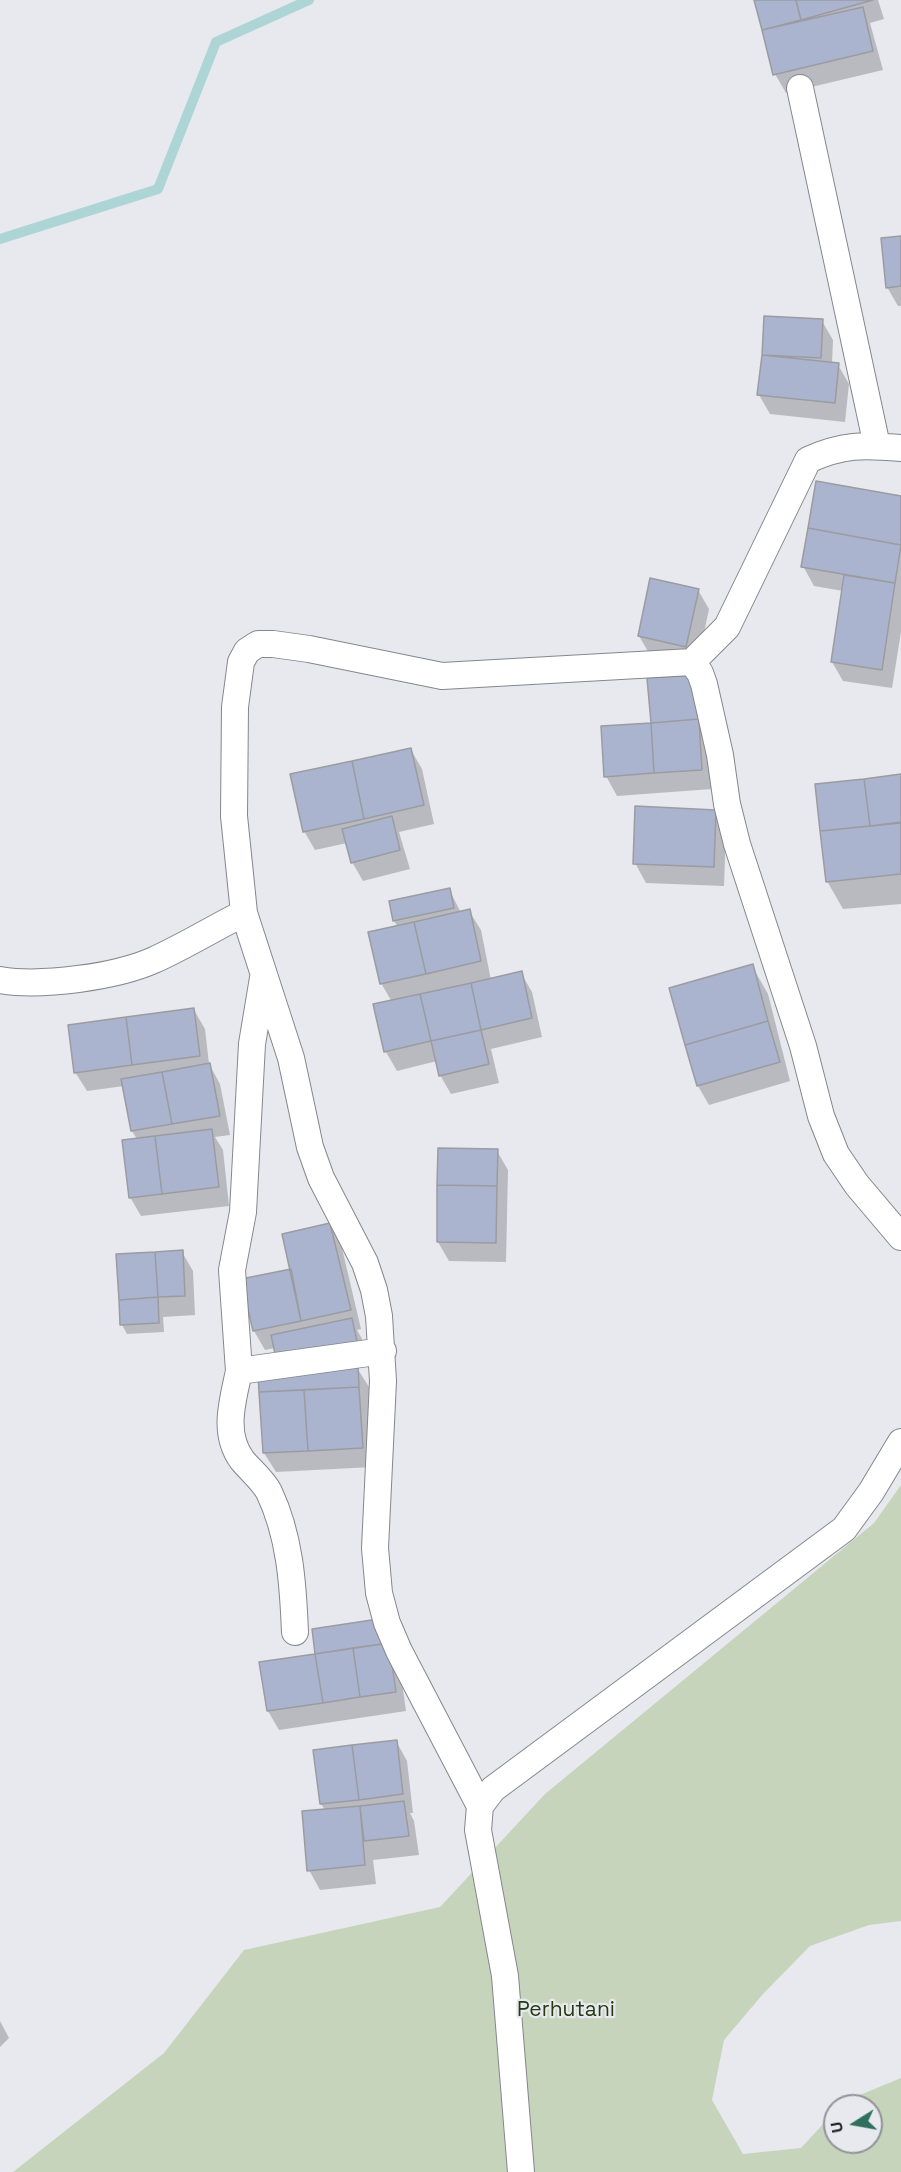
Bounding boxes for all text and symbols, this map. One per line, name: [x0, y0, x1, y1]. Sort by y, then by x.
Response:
park label: Perhutani: [517, 1997, 615, 2023]
north arrow: [823, 2094, 883, 2154]
text: U: [825, 2120, 848, 2134]

